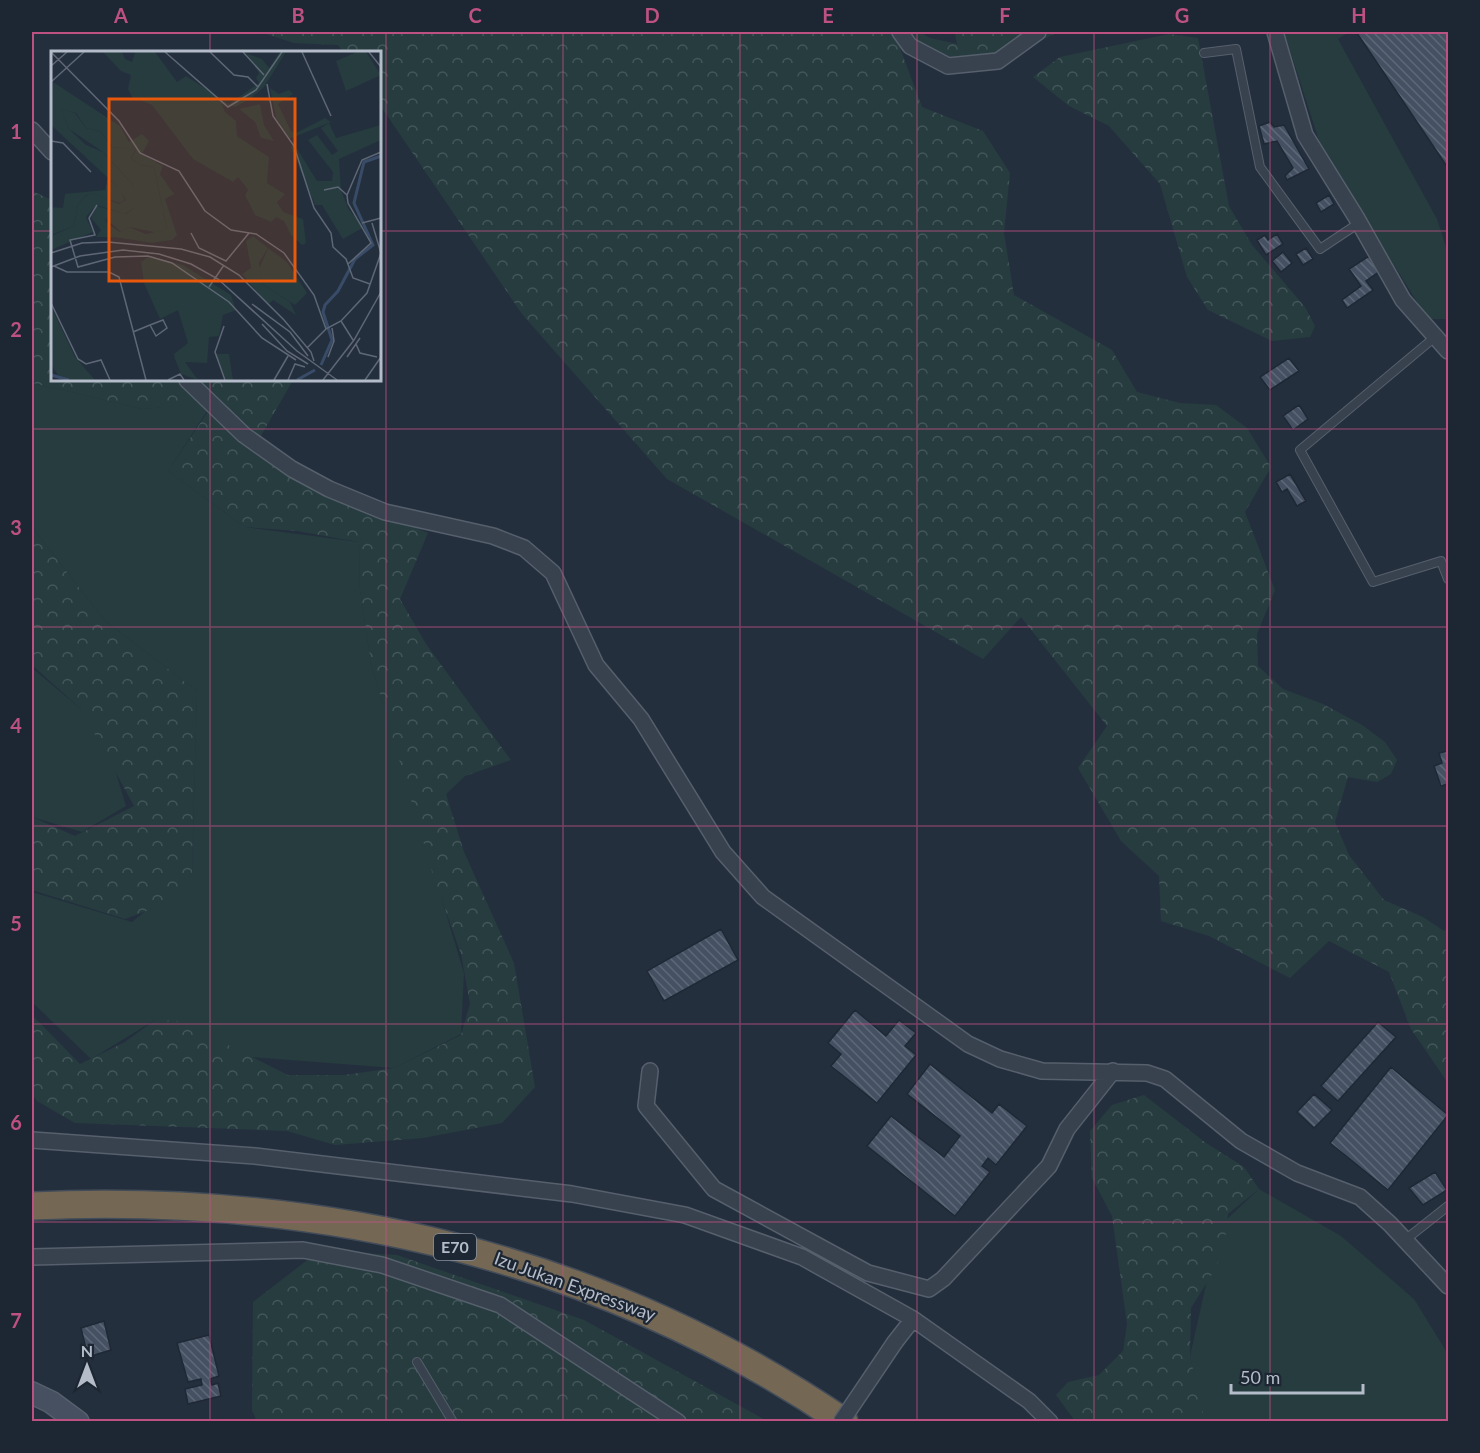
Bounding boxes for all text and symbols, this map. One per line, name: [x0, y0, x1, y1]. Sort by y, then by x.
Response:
text: A: [113, 3, 128, 27]
text: B: [291, 3, 305, 27]
text: C: [468, 3, 482, 27]
text: D: [644, 3, 660, 27]
text: E: [822, 3, 834, 27]
text: F: [999, 3, 1011, 27]
text: G: [1175, 3, 1189, 27]
text: H: [1351, 3, 1367, 27]
inset map: [51, 51, 381, 381]
text: 1: [10, 119, 22, 143]
text: 2: [10, 317, 22, 341]
text: 3: [10, 515, 22, 539]
text: 4: [10, 713, 22, 737]
text: 5: [10, 911, 22, 935]
text: 6: [10, 1110, 22, 1134]
road number: E70: [434, 1234, 476, 1260]
street label: Izu Jukan Expressway: [492, 1247, 660, 1326]
text: 7: [10, 1308, 22, 1332]
north arrow: [57, 1336, 117, 1396]
text: N: [81, 1341, 93, 1360]
scale bar: [1231, 1357, 1363, 1395]
text: 50 m: [1240, 1366, 1280, 1388]

